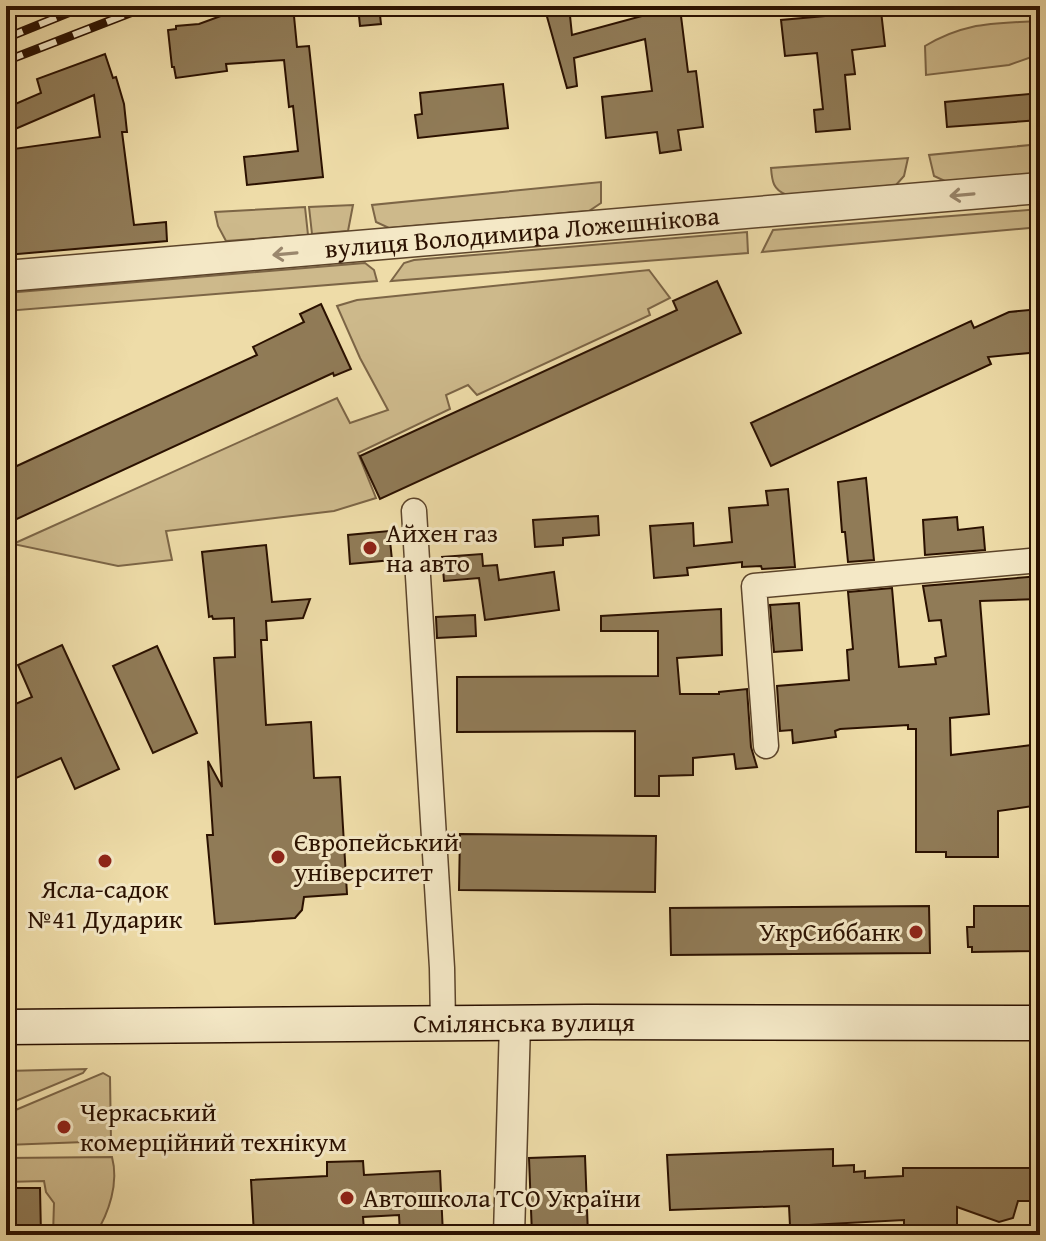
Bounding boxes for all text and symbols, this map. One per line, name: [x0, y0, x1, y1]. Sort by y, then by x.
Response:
one-way arrow: [949, 188, 976, 203]
street label: вулиця Володимира Ложешнікова: [323, 195, 722, 268]
one-way arrow: [272, 246, 299, 261]
place label: Айхен газ на авто: [386, 513, 498, 582]
marker: Айхен газ на авто: [361, 539, 379, 557]
place label: Європейський університет: [293, 822, 459, 891]
marker: Європейський університет: [269, 848, 287, 866]
marker: Ясла-садок №41 Дударик: [96, 852, 114, 870]
place label: Ясла-садок №41 Дударик: [28, 869, 183, 938]
place label: УкрСиббанк: [759, 912, 900, 951]
marker: УкрСиббанк: [907, 923, 925, 941]
street label: Смілянська вулиця: [413, 1002, 635, 1042]
place label: Черкаський комерційний технікум: [80, 1092, 347, 1161]
marker: Черкаський комерційний технікум: [55, 1118, 73, 1136]
place label: Автошкола ТСО України: [363, 1178, 641, 1217]
marker: Автошкола ТСО України: [338, 1189, 356, 1207]

